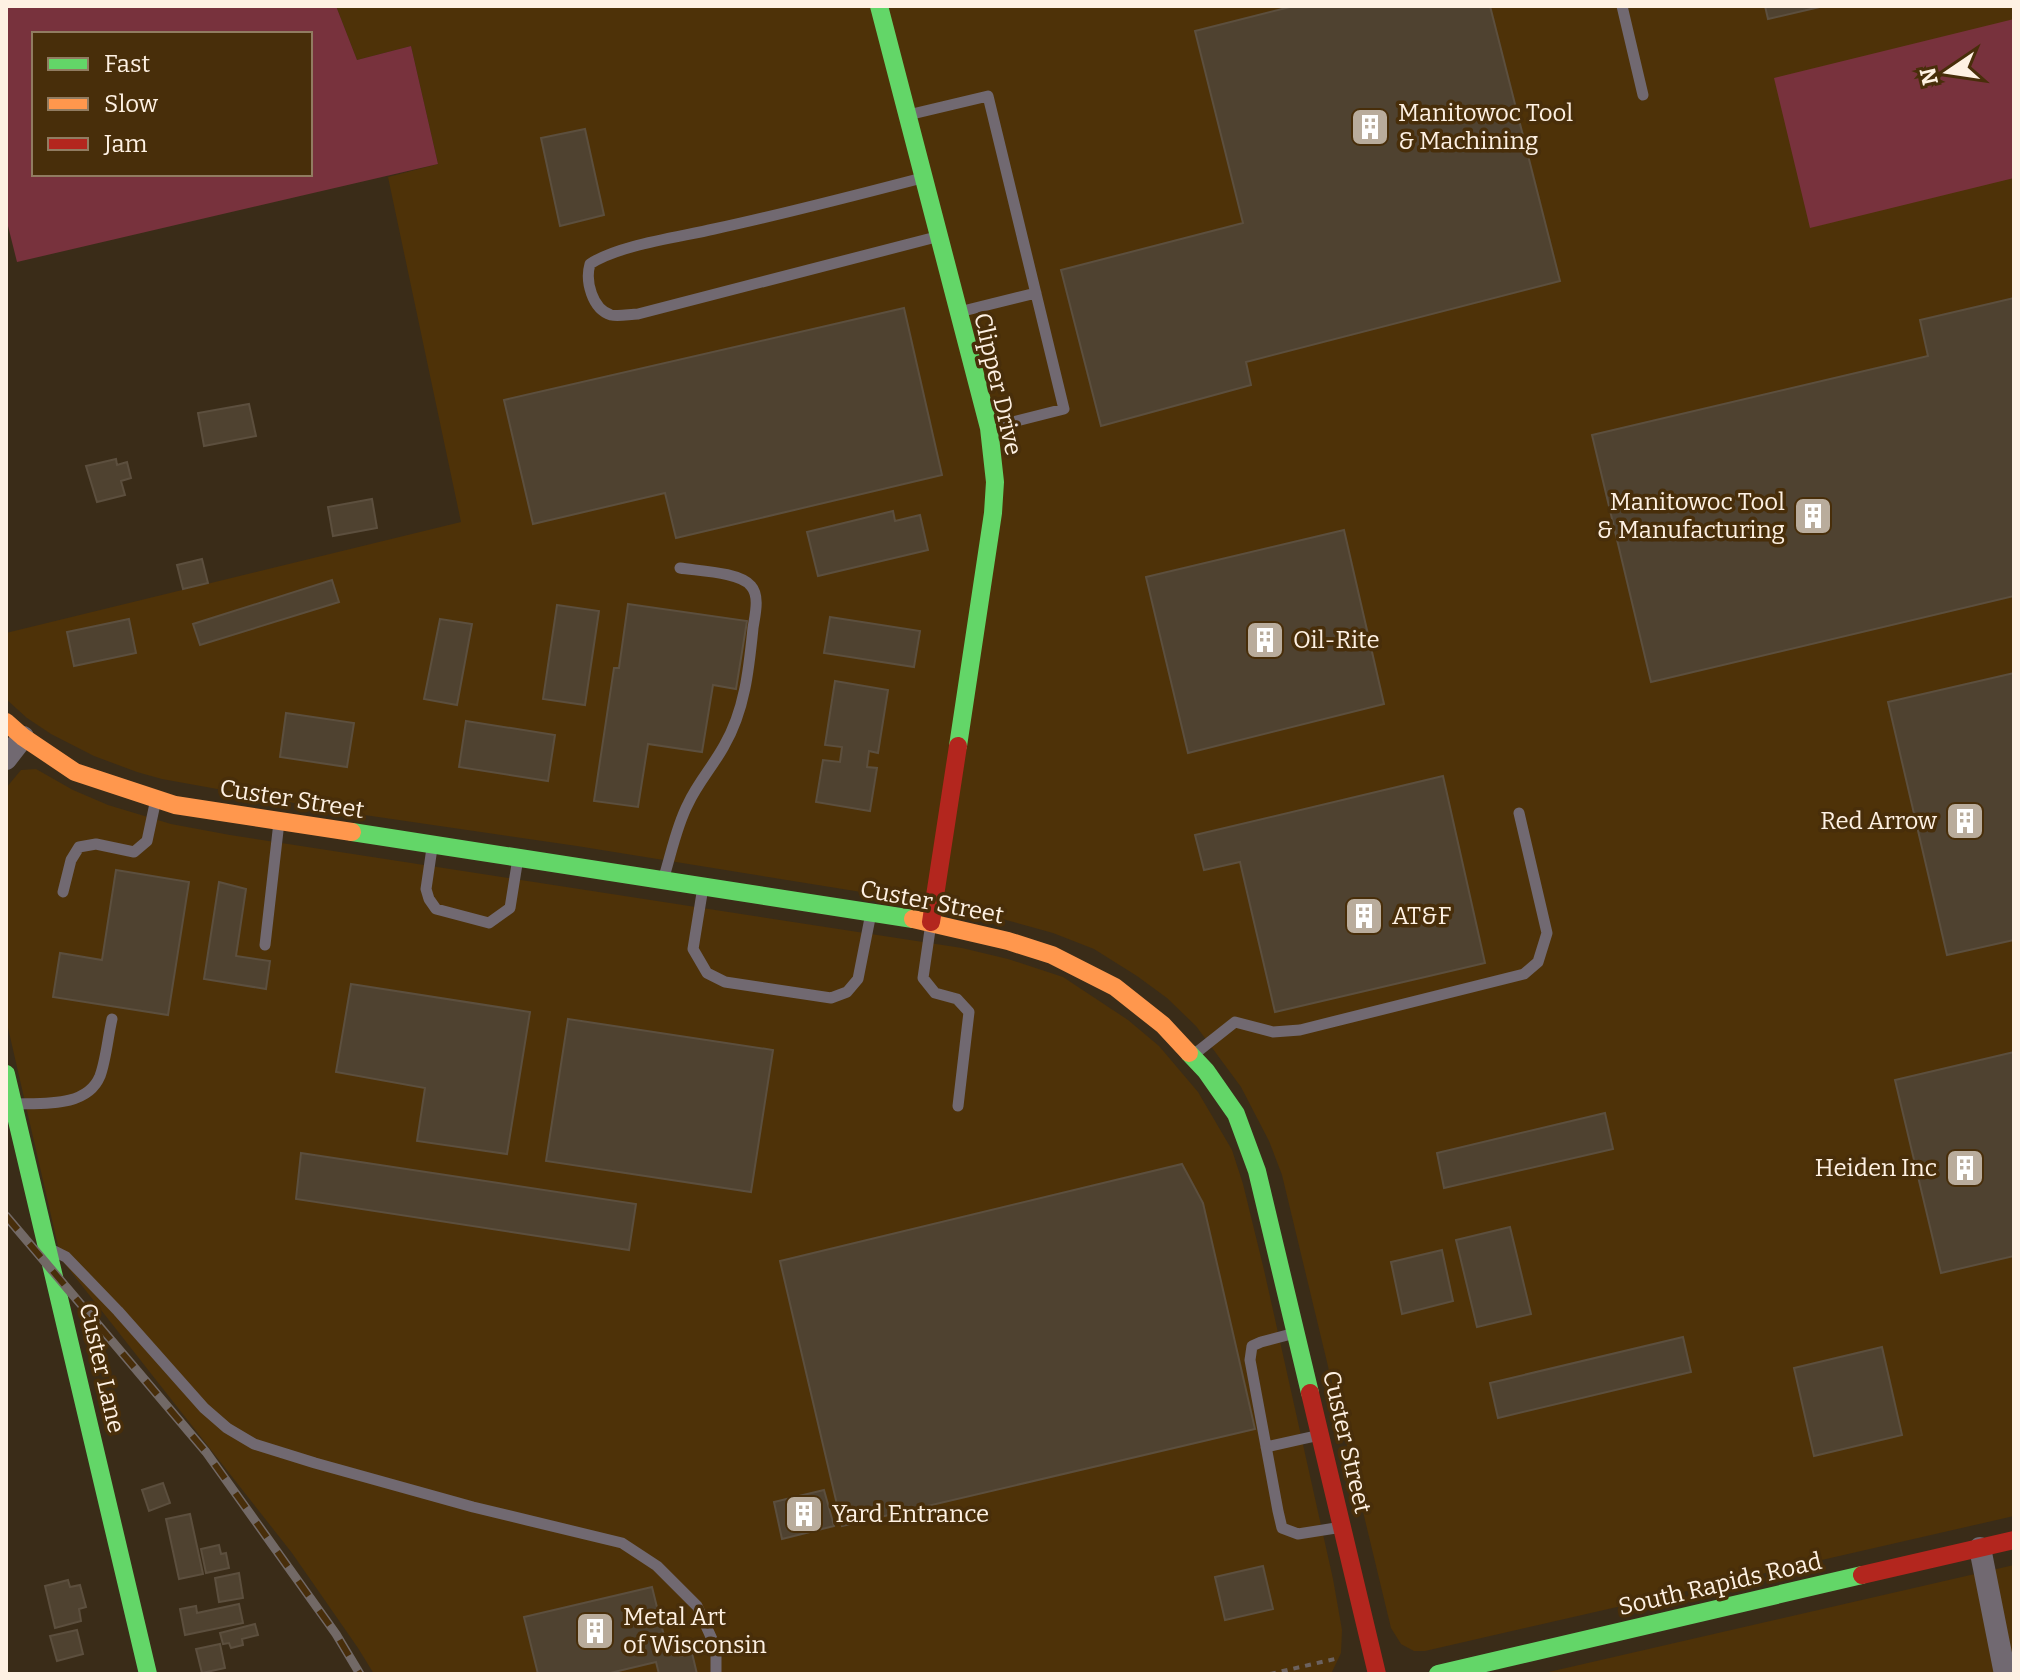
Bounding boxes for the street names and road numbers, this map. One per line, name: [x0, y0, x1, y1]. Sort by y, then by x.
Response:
street label: Clipper Drive: [968, 310, 1028, 458]
street label: Custer Street: [218, 774, 366, 824]
street label: Custer Street: [858, 874, 1007, 930]
street label: Custer Lane: [73, 1300, 131, 1436]
street label: Custer Street: [1317, 1368, 1377, 1516]
street label: South Rapids Road: [1616, 1547, 1824, 1621]

